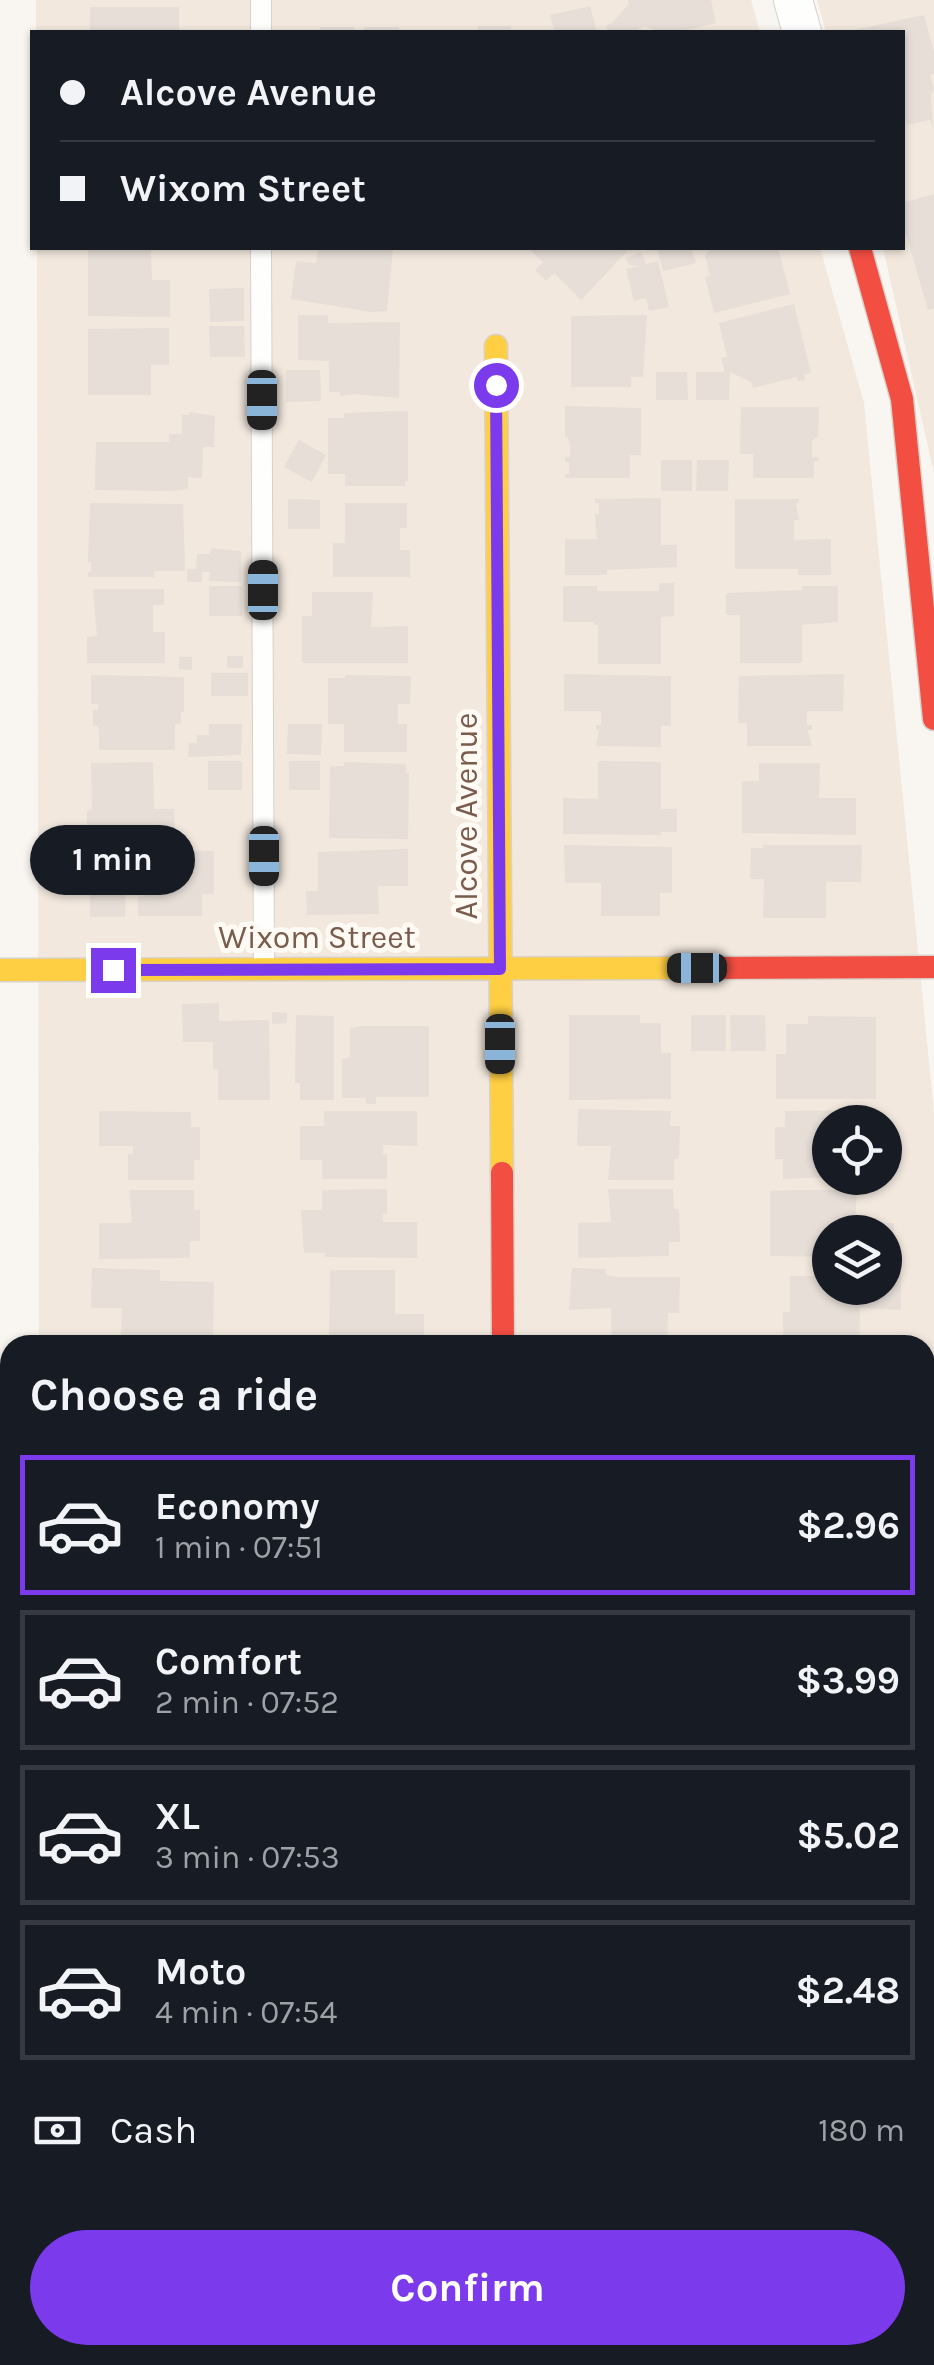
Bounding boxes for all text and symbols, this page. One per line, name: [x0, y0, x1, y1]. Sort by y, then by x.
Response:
text: Alcove Avenue: [120, 70, 377, 115]
text: Wixom Street: [120, 166, 366, 211]
route start: [474, 363, 519, 408]
car: [247, 370, 277, 430]
car: [248, 560, 278, 620]
street label: Alcove Avenue: [448, 713, 485, 919]
callout: 1 min: [31, 825, 196, 895]
car: [249, 826, 279, 886]
text: 1 min: [72, 841, 153, 878]
street label: Wixom Street: [218, 919, 416, 956]
route end: [91, 948, 136, 993]
car: [667, 953, 727, 983]
car: [485, 1014, 515, 1074]
map controls: [812, 1105, 902, 1305]
button: locate: [812, 1105, 902, 1195]
button: layers: [812, 1215, 902, 1305]
text: Choose a ride: [30, 1369, 318, 1421]
icon: car: [35, 1480, 125, 1570]
text: Economy: [155, 1484, 319, 1529]
text: $2.96: [796, 1503, 900, 1548]
text: 1 min · 07:51: [155, 1529, 323, 1566]
icon: car: [35, 1635, 125, 1725]
text: Comfort: [155, 1639, 302, 1684]
text: $3.99: [796, 1658, 900, 1703]
text: 2 min · 07:52: [155, 1684, 339, 1721]
icon: car: [35, 1790, 125, 1880]
text: XL: [155, 1794, 200, 1839]
text: $5.02: [797, 1813, 900, 1858]
text: 3 min · 07:53: [155, 1839, 340, 1876]
icon: car: [35, 1945, 125, 2035]
text: Moto: [155, 1949, 246, 1994]
text: $2.48: [795, 1968, 900, 2013]
text: 4 min · 07:54: [155, 1994, 338, 2031]
icon: cash: [30, 2103, 85, 2158]
text: Cash: [110, 2108, 197, 2153]
text: 180 m: [818, 2112, 905, 2149]
button: Confirm: [30, 2230, 905, 2345]

